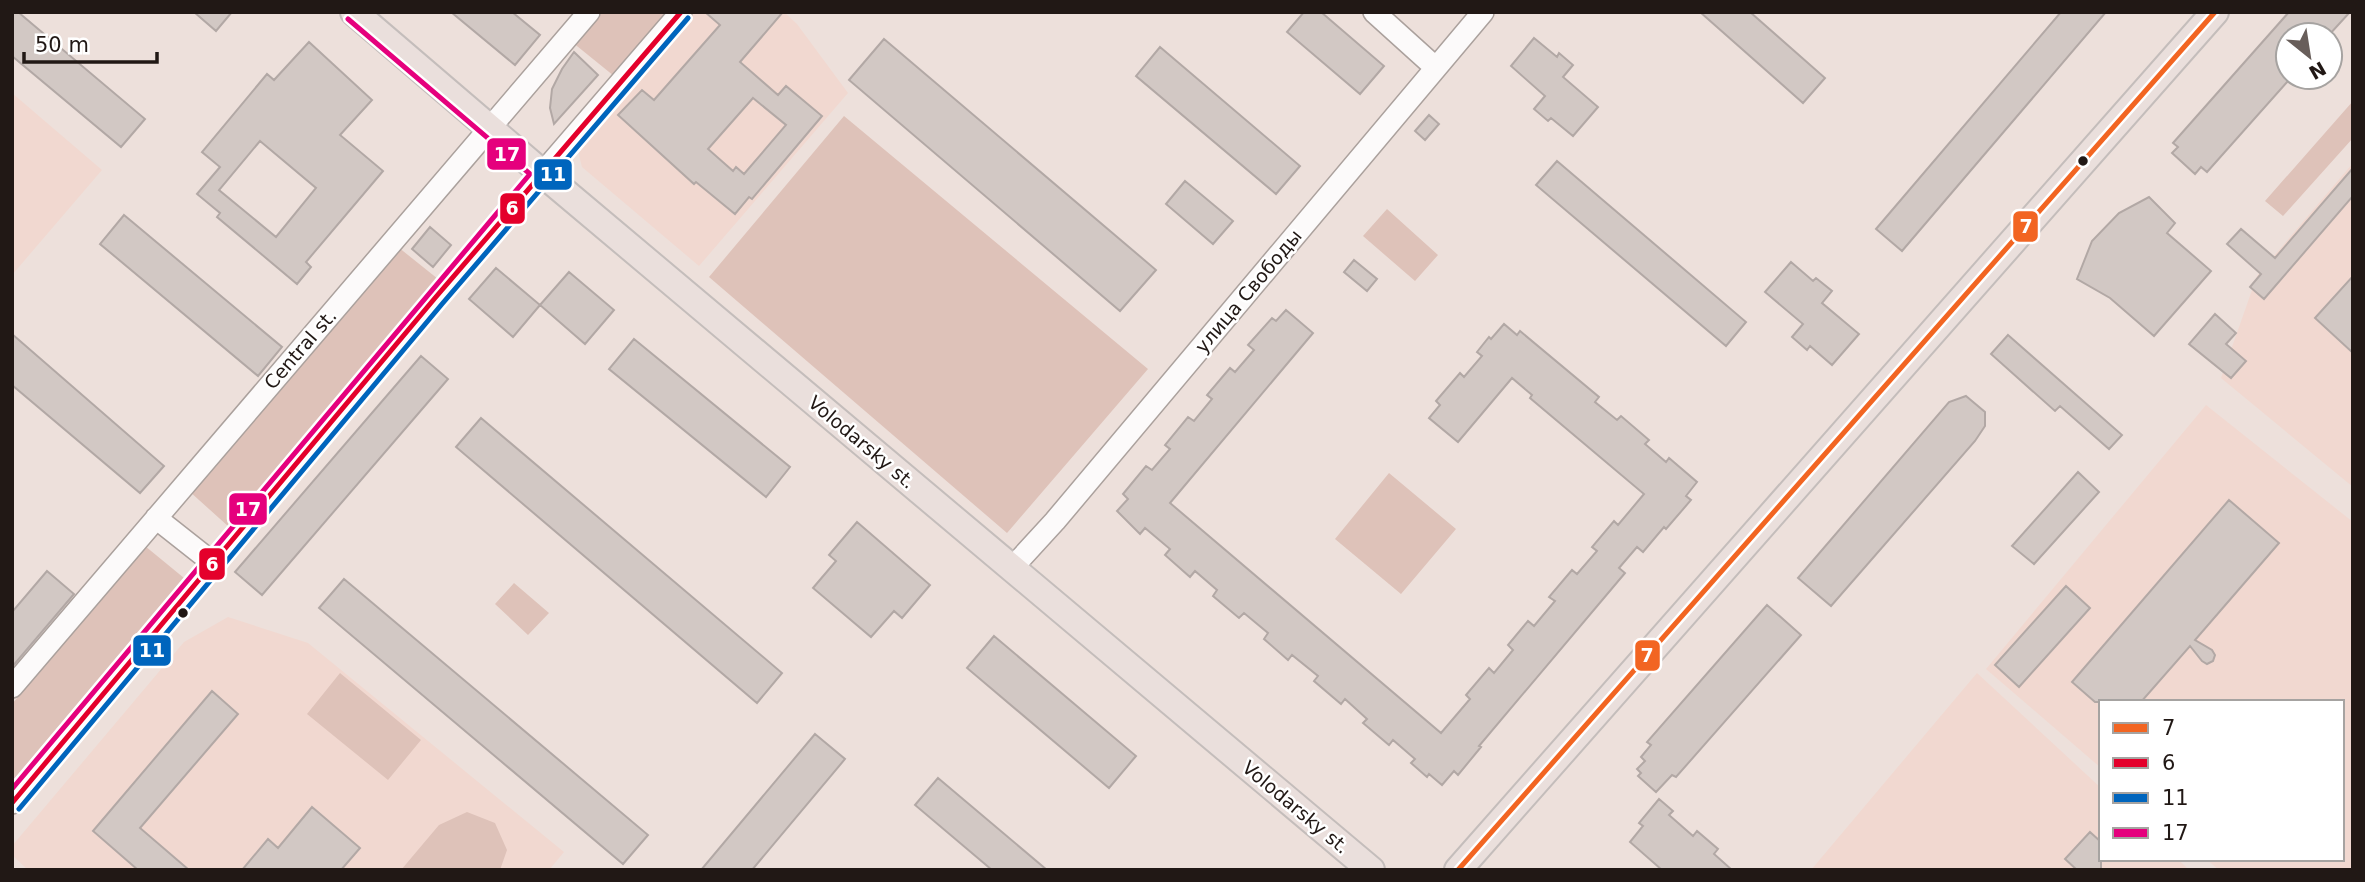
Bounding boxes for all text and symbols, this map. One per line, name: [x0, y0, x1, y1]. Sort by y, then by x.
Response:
scale bar: [24, 21, 158, 65]
north arrow: [2274, 21, 2344, 91]
text: 50 m: [35, 33, 89, 57]
text: N: [2305, 57, 2330, 84]
line badge: 17: [486, 137, 527, 171]
text: 17: [494, 143, 520, 165]
unlabelled marker: [2076, 154, 2090, 168]
line badge: 11: [533, 158, 573, 191]
text: 11: [540, 163, 566, 185]
line badge: 6: [499, 192, 526, 225]
text: 6: [505, 197, 519, 219]
line badge: 7: [2012, 210, 2039, 243]
text: 7: [2019, 215, 2033, 237]
street label: улица Свободы: [1190, 225, 1306, 357]
street label: Central st.: [259, 305, 341, 393]
street label: Volodarsky st.: [804, 391, 920, 493]
line badge: 17: [228, 492, 268, 526]
text: 17: [235, 498, 261, 520]
line badge: 6: [198, 547, 226, 581]
text: 6: [205, 553, 219, 575]
unlabelled marker: [176, 606, 190, 620]
line badge: 11: [132, 634, 172, 667]
text: 11: [139, 639, 165, 661]
line badge: 7: [1634, 639, 1661, 672]
text: 7: [1640, 644, 1654, 666]
legend: [2099, 700, 2344, 861]
text: 7: [2162, 716, 2175, 740]
text: 6: [2162, 751, 2175, 775]
street label: Volodarsky st.: [1238, 756, 1354, 858]
text: 11: [2162, 786, 2189, 810]
text: 17: [2162, 821, 2189, 845]

